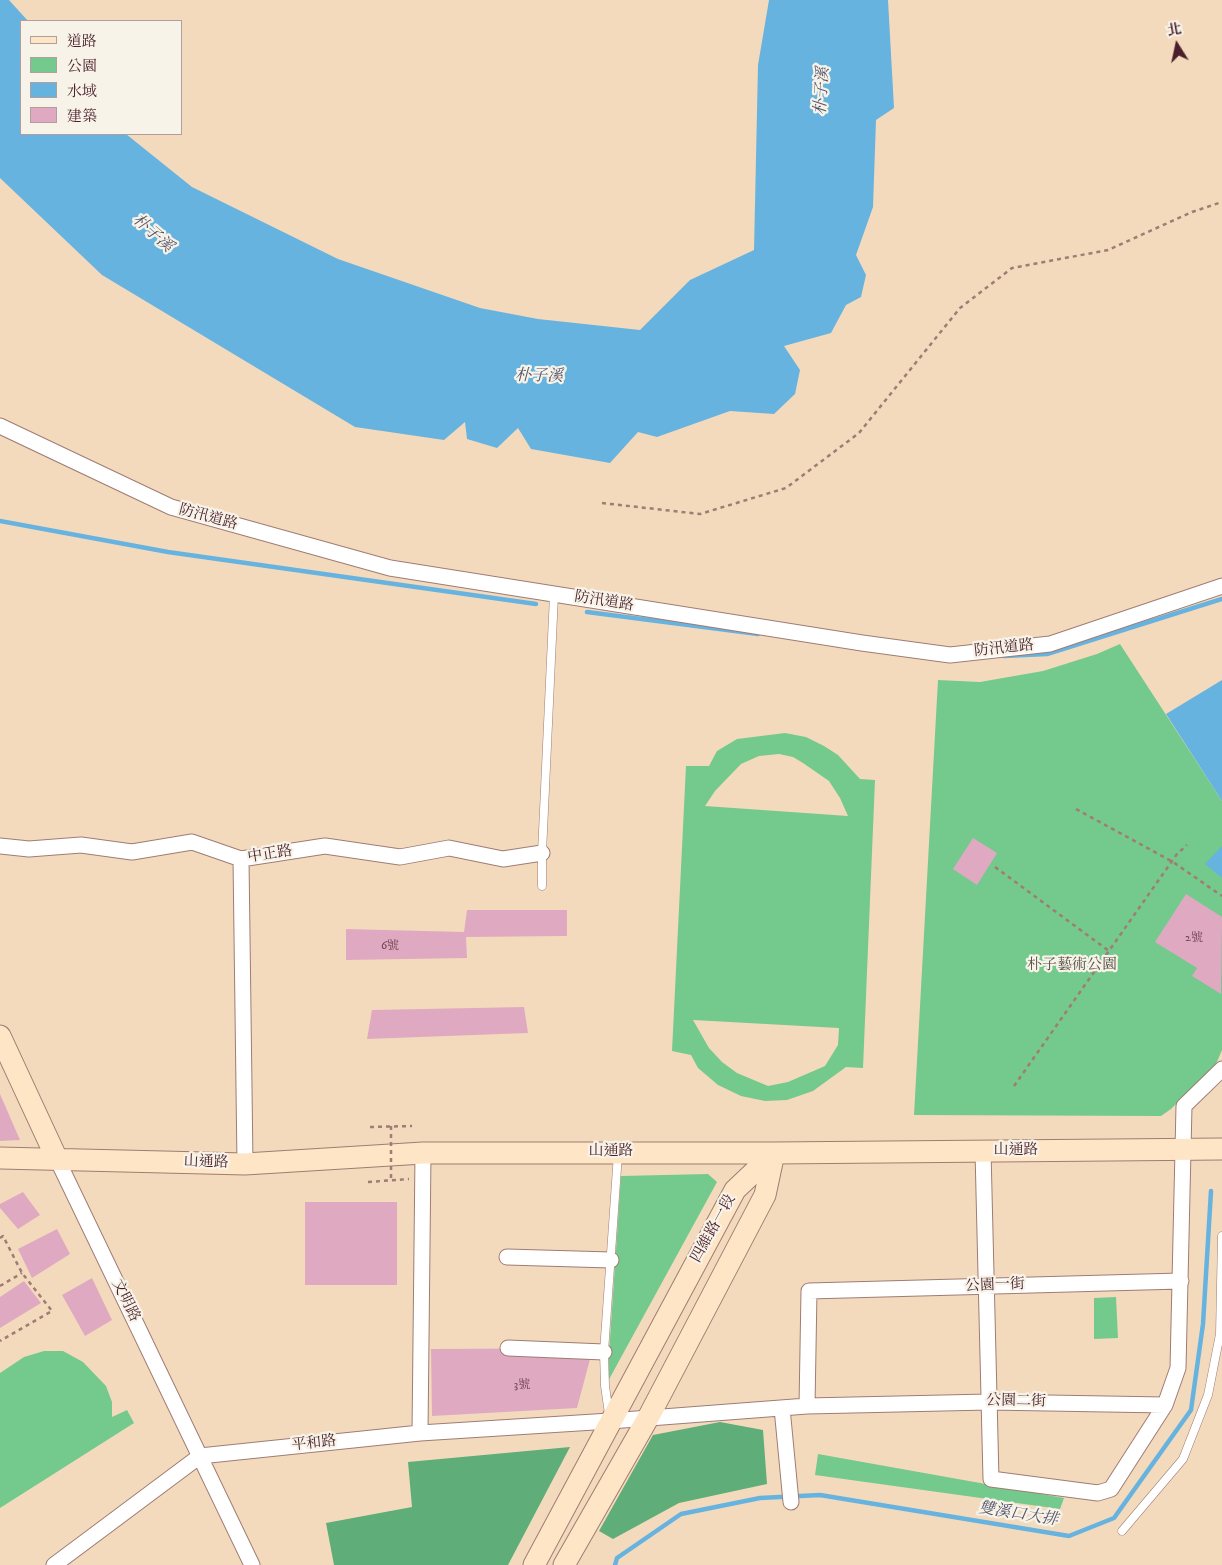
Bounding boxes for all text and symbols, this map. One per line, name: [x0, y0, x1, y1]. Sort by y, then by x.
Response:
legend: [20, 20, 182, 135]
north arrow: [1152, 20, 1202, 70]
text: 北: [1166, 20, 1183, 40]
text: 道路: [67, 32, 97, 51]
text: 公園: [67, 57, 97, 76]
water label: 朴子溪: [812, 66, 834, 116]
text: 水域: [67, 82, 97, 101]
text: 建築: [67, 107, 97, 126]
water label: 朴子溪: [128, 211, 176, 257]
water label: 朴子溪: [515, 367, 563, 387]
street label: 防汛道路: [177, 502, 239, 534]
street label: 防汛道路: [573, 588, 635, 616]
street label: 防汛道路: [973, 637, 1035, 661]
street label: 中正路: [246, 843, 294, 867]
house number: 2號: [1185, 932, 1203, 946]
house number: 6號: [381, 940, 399, 954]
park label: 朴子藝術公園: [1027, 957, 1117, 975]
street label: 山通路: [994, 1142, 1038, 1160]
street label: 山通路: [589, 1143, 633, 1161]
street label: 山通路: [183, 1153, 229, 1173]
street label: 四維路一段: [688, 1192, 740, 1266]
street label: 公園一街: [965, 1276, 1025, 1296]
street label: 文明路: [107, 1277, 143, 1325]
house number: 3號: [514, 1379, 530, 1393]
street label: 公園二街: [986, 1392, 1046, 1412]
street label: 平和路: [291, 1433, 337, 1455]
water label: 雙溪口大排: [977, 1499, 1059, 1531]

